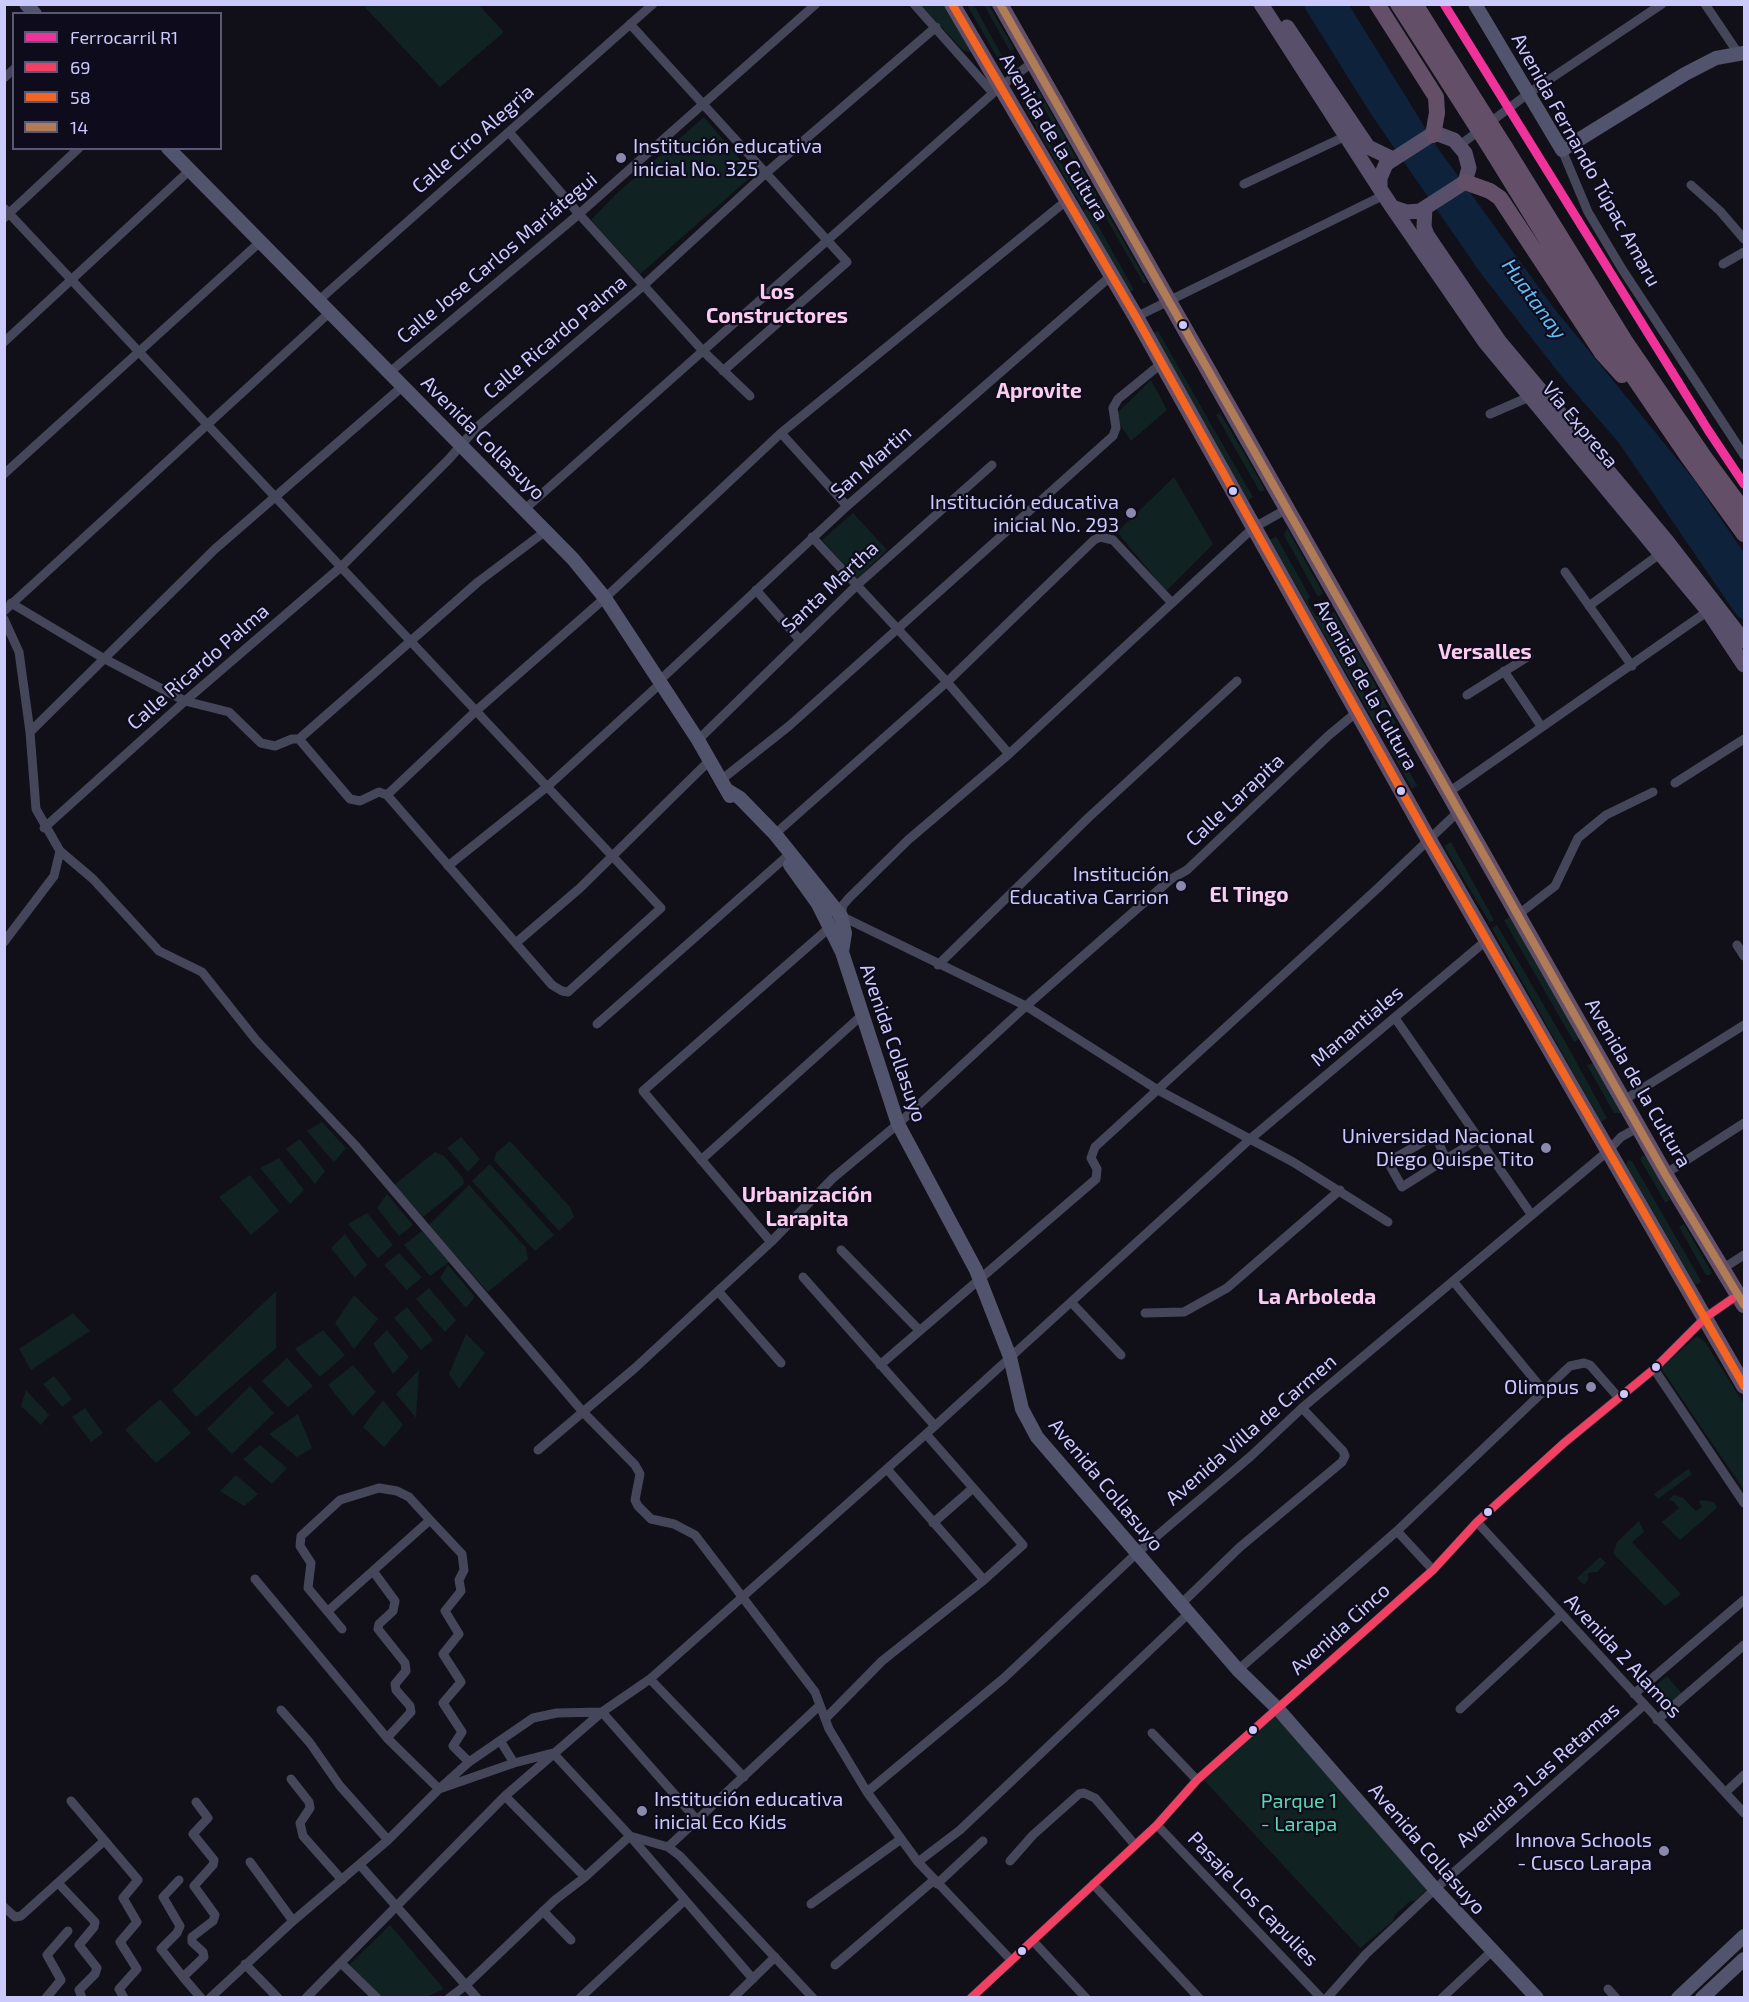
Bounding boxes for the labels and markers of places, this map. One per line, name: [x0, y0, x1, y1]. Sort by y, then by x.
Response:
place label: Institución educativa inicial No. 325: [633, 134, 822, 181]
marker: Institución educativa inicial No. 325: [614, 151, 628, 165]
unlabelled marker: [1177, 319, 1189, 331]
unlabelled marker: [1227, 485, 1239, 497]
place label: Institución educativa inicial No. 293: [930, 490, 1119, 537]
marker: Institución educativa inicial No. 293: [1124, 506, 1138, 520]
unlabelled marker: [1395, 785, 1407, 797]
place label: Institución Educativa Carrion: [1009, 862, 1169, 909]
marker: Institución Educativa Carrion: [1174, 879, 1188, 893]
place label: Universidad Nacional Diego Quispe Tito: [1342, 1124, 1534, 1171]
marker: Universidad Nacional Diego Quispe Tito: [1539, 1141, 1553, 1155]
unlabelled marker: [1650, 1361, 1662, 1373]
place label: Olimpus: [1504, 1375, 1579, 1399]
marker: Olimpus: [1584, 1380, 1598, 1394]
unlabelled marker: [1618, 1388, 1630, 1400]
unlabelled marker: [1482, 1506, 1494, 1518]
unlabelled marker: [1247, 1724, 1259, 1736]
place label: Institución educativa inicial Eco Kids: [654, 1787, 843, 1834]
marker: Institución educativa inicial Eco Kids: [635, 1804, 649, 1818]
place label: Innova Schools - Cusco Larapa: [1515, 1828, 1652, 1875]
marker: Innova Schools - Cusco Larapa: [1657, 1844, 1671, 1858]
unlabelled marker: [1016, 1945, 1028, 1957]

